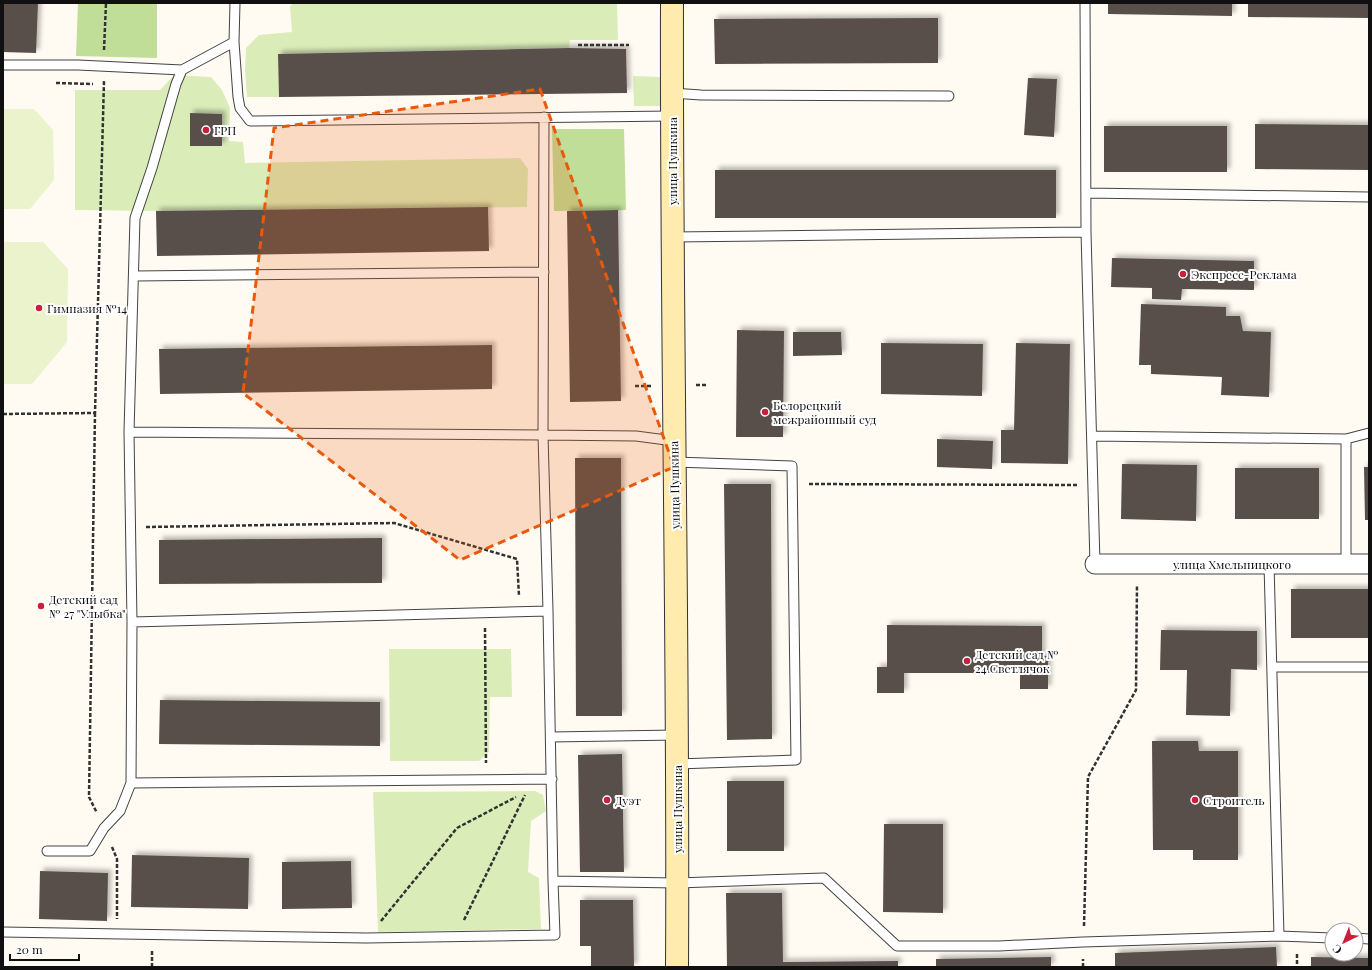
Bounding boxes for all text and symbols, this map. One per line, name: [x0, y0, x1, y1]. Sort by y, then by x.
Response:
street label: улица Пушкина: [664, 117, 680, 206]
place label: ГРП: [214, 122, 236, 138]
marker: ГРП: [201, 125, 211, 135]
place label: Экспресс-Реклама: [1191, 266, 1297, 282]
marker: Экспресс-Реклама: [1178, 269, 1188, 279]
place label: Гимназия №14: [47, 300, 127, 316]
marker: Гимназия №14: [34, 303, 44, 313]
place label: Белорецкий межрайонный суд: [773, 397, 877, 427]
marker: Белорецкий межрайонный суд: [760, 407, 770, 417]
street label: улица Пушкина: [665, 441, 683, 530]
street label: улица Хмельницкого: [1172, 556, 1291, 572]
place label: Детский сад № 27 "Улыбка": [49, 591, 126, 621]
marker: Детский сад № 27 "Улыбка": [36, 601, 46, 611]
place label: Детский сад № 24 Светлячок: [975, 646, 1058, 676]
marker: Детский сад № 24 Светлячок: [962, 656, 972, 666]
street label: улица Пушкина: [669, 765, 685, 854]
place label: Дуэт: [615, 792, 641, 808]
place label: Строитель: [1203, 792, 1264, 808]
marker: Дуэт: [602, 795, 612, 805]
marker: Строитель: [1190, 795, 1200, 805]
north arrow: [1324, 922, 1364, 962]
scale bar: [10, 936, 79, 962]
text: 20 m: [16, 941, 43, 957]
text: С: [1329, 941, 1345, 958]

